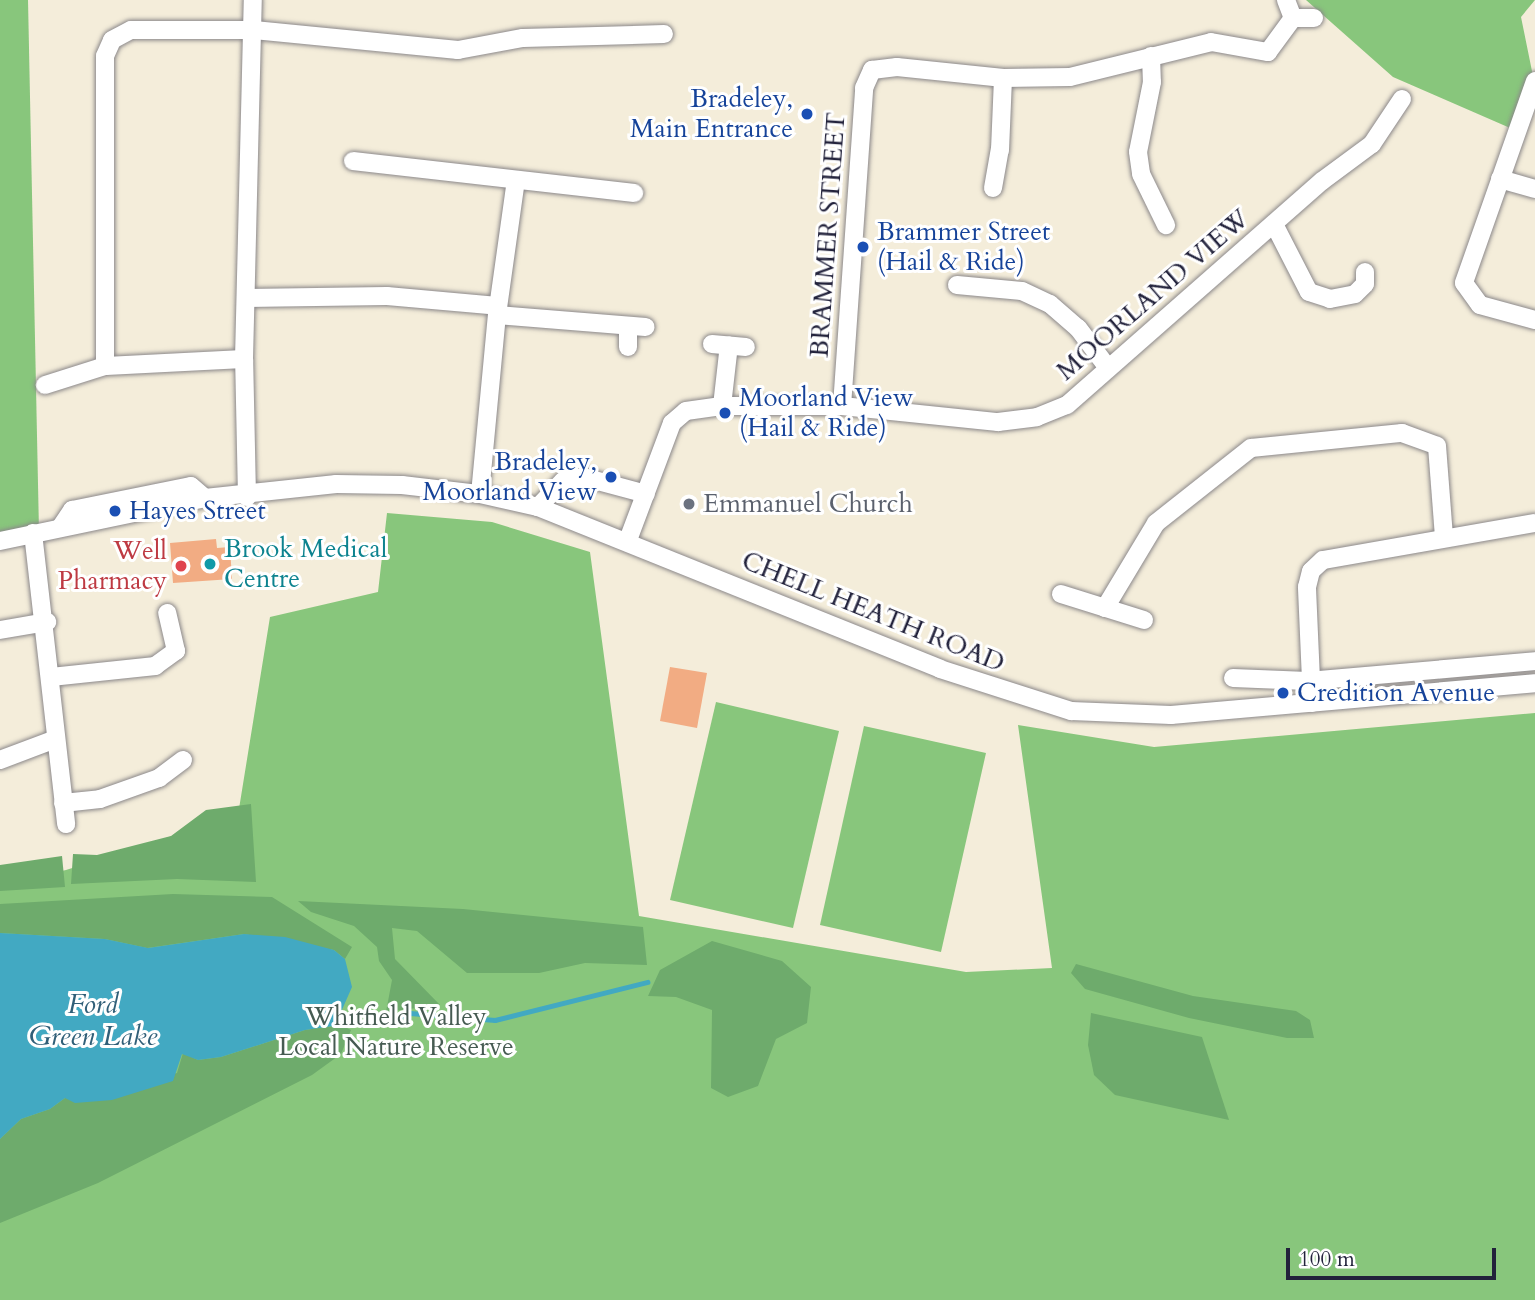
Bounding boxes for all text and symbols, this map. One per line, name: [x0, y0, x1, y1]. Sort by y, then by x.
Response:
place label: Bradeley, Main Entrance: [630, 83, 793, 144]
marker: Bradeley, Main Entrance: [799, 106, 815, 122]
street label: BRAMMER STREET: [804, 111, 852, 359]
street label: MOORLAND VIEW: [1050, 203, 1256, 387]
place label: Brammer Street (Hail & Ride): [877, 216, 1050, 278]
marker: Brammer Street (Hail & Ride): [855, 239, 871, 255]
place label: Moorland View (Hail & Ride): [739, 382, 914, 444]
marker: Moorland View (Hail & Ride): [717, 405, 733, 421]
place label: Bradeley, Moorland View: [422, 446, 597, 508]
marker: Bradeley, Moorland View: [603, 469, 619, 485]
place label: Emmanuel Church: [703, 488, 913, 520]
place label: Hayes Street: [129, 495, 266, 527]
marker: Emmanuel Church: [681, 496, 697, 512]
marker: Hayes Street: [107, 503, 123, 519]
place label: Brook Medical Centre: [224, 533, 387, 594]
place label: Well Pharmacy: [58, 535, 167, 596]
street label: CHELL HEATH ROAD: [737, 545, 1009, 679]
marker: Brook Medical Centre: [202, 556, 218, 572]
marker: Well Pharmacy: [173, 558, 189, 574]
place label: Credition Avenue: [1297, 677, 1495, 709]
marker: Credition Avenue: [1275, 685, 1291, 701]
water label: Ford Green Lake: [29, 987, 157, 1053]
park label: Whitfield Valley Local Nature Reserve: [278, 1001, 514, 1062]
scale bar: [1290, 1234, 1500, 1278]
text: 100 m: [1299, 1245, 1355, 1274]

